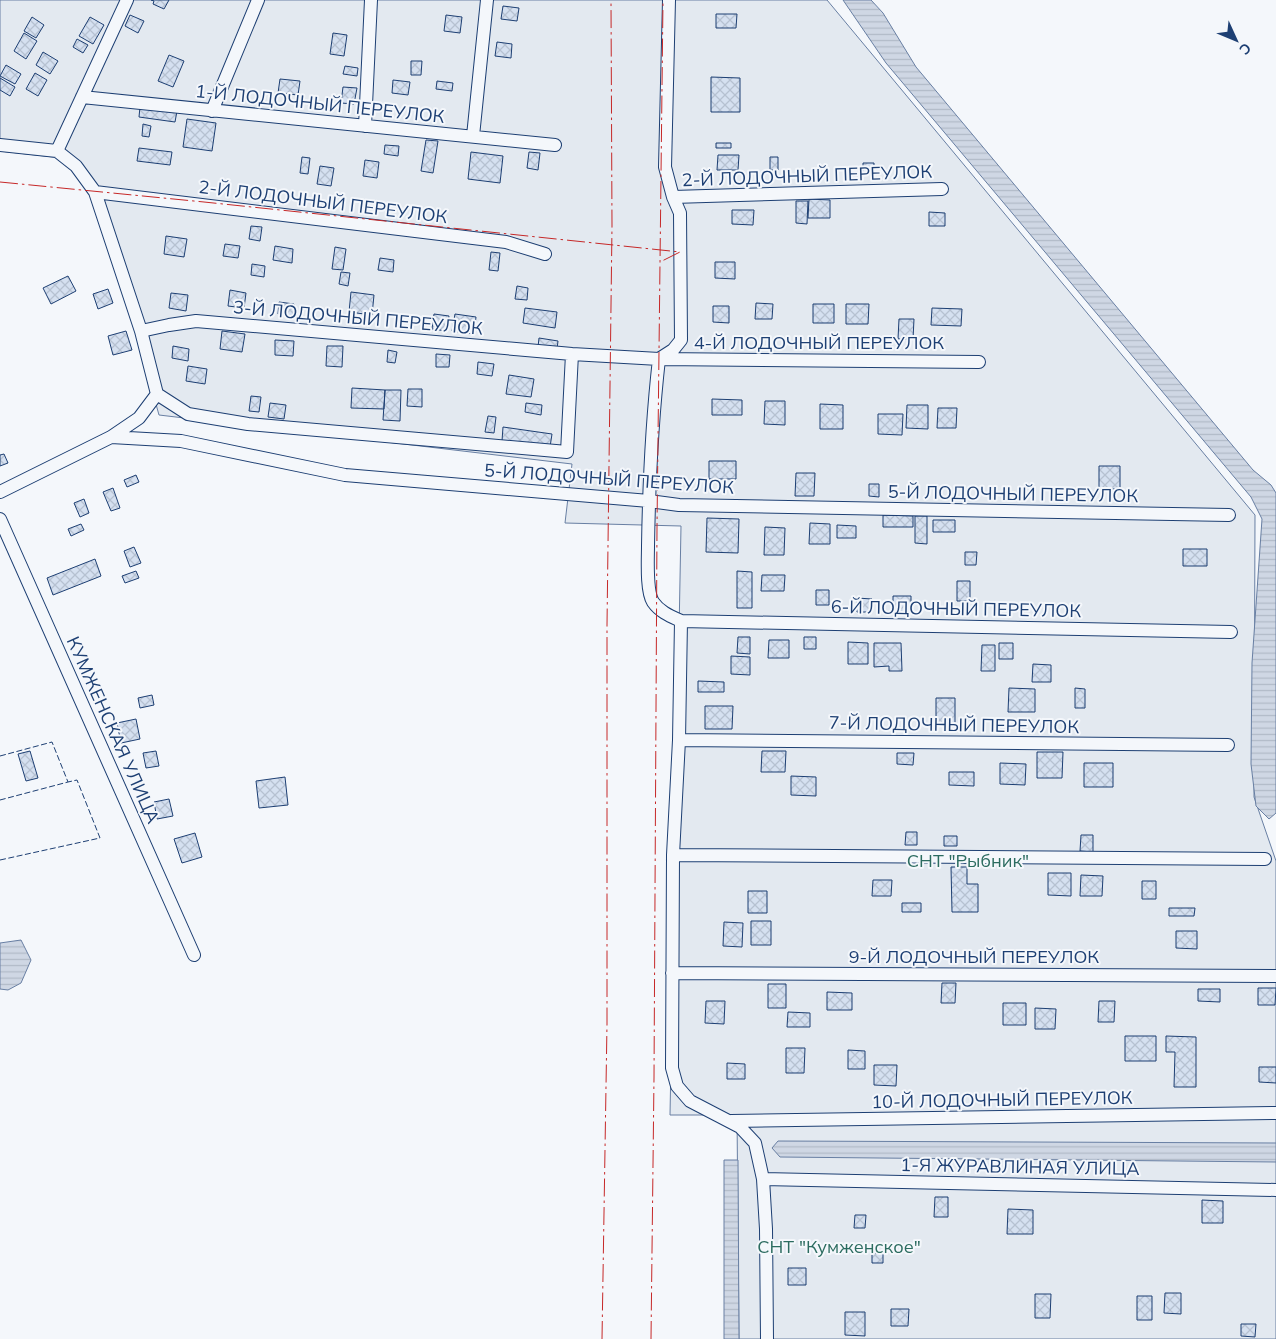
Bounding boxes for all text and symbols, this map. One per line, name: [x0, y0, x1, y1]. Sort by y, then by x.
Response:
north arrow: [1211, 15, 1261, 65]
text: С: [1236, 39, 1255, 59]
street label: 1-Й ЛОДОЧНЫЙ ПЕРЕУЛОК: [194, 79, 446, 128]
street label: 2-Й ЛОДОЧНЫЙ ПЕРЕУЛОК: [681, 160, 933, 191]
street label: 2-Й ЛОДОЧНЫЙ ПЕРЕУЛОК: [197, 175, 449, 228]
street label: 3-Й ЛОДОЧНЫЙ ПЕРЕУЛОК: [232, 295, 484, 340]
street label: 4-Й ЛОДОЧНЫЙ ПЕРЕУЛОК: [694, 331, 944, 354]
street label: 5-Й ЛОДОЧНЫЙ ПЕРЕУЛОК: [483, 458, 735, 499]
street label: 5-Й ЛОДОЧНЫЙ ПЕРЕУЛОК: [888, 480, 1139, 507]
street label: 6-Й ЛОДОЧНЫЙ ПЕРЕУЛОК: [831, 595, 1082, 622]
street label: КУМЖЕНСКАЯ УЛИЦА: [62, 633, 165, 827]
street label: 7-Й ЛОДОЧНЫЙ ПЕРЕУЛОК: [829, 711, 1080, 738]
park label: СНТ "Рыбник": [907, 849, 1029, 872]
street label: 9-Й ЛОДОЧНЫЙ ПЕРЕУЛОК: [849, 945, 1099, 968]
street label: 10-Й ЛОДОЧНЫЙ ПЕРЕУЛОК: [871, 1086, 1133, 1113]
street label: 1-Я ЖУРАВЛИНАЯ УЛИЦА: [900, 1153, 1140, 1180]
park label: СНТ "Кумженское": [757, 1235, 921, 1258]

